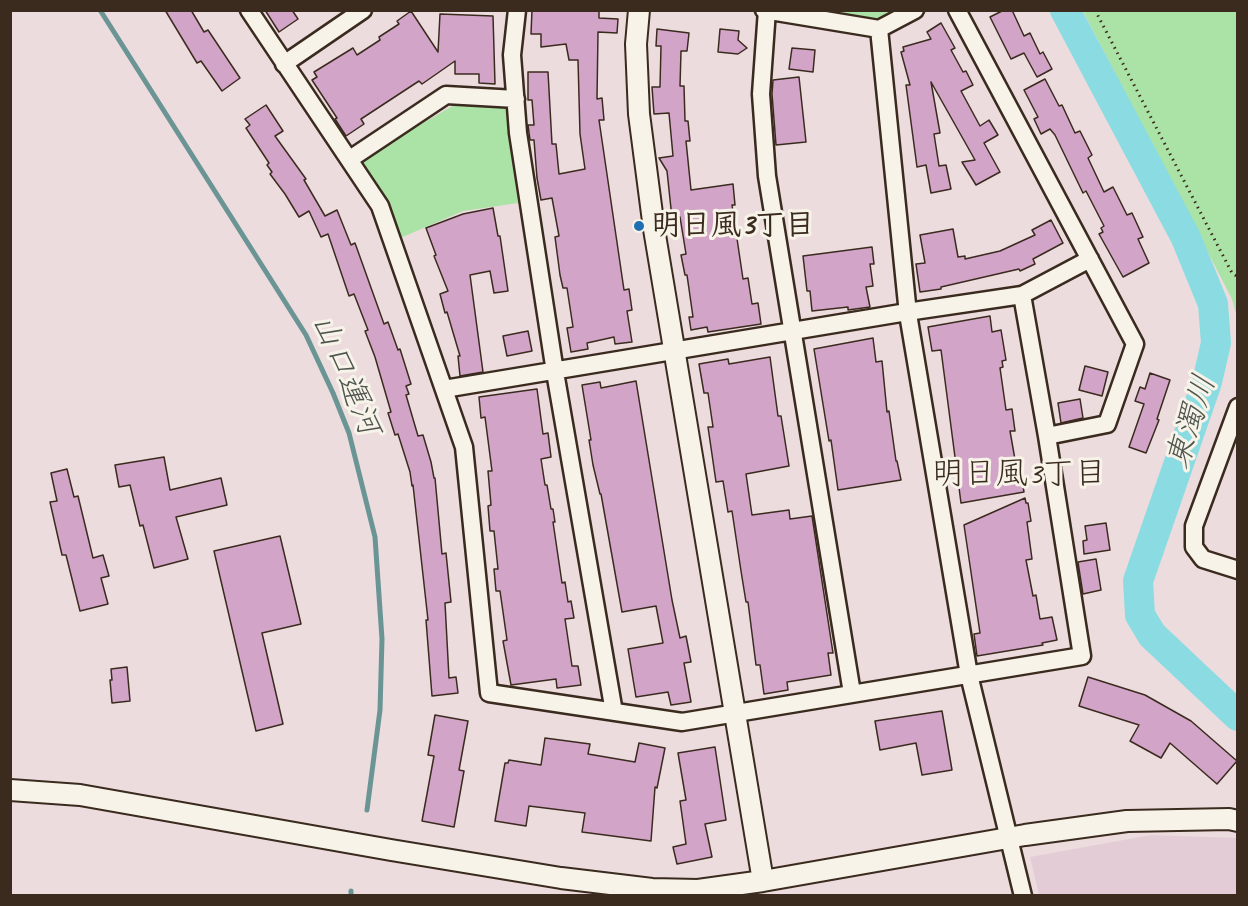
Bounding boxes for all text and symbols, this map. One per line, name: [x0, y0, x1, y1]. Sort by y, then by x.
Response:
place label: 明日風3丁目: [651, 208, 814, 244]
marker: 明日風3丁目: [632, 219, 646, 233]
water label: 山口運河: [302, 309, 388, 441]
water label: 東濁川: [1159, 370, 1225, 474]
district label: 明日風3丁目: [932, 456, 1106, 494]

